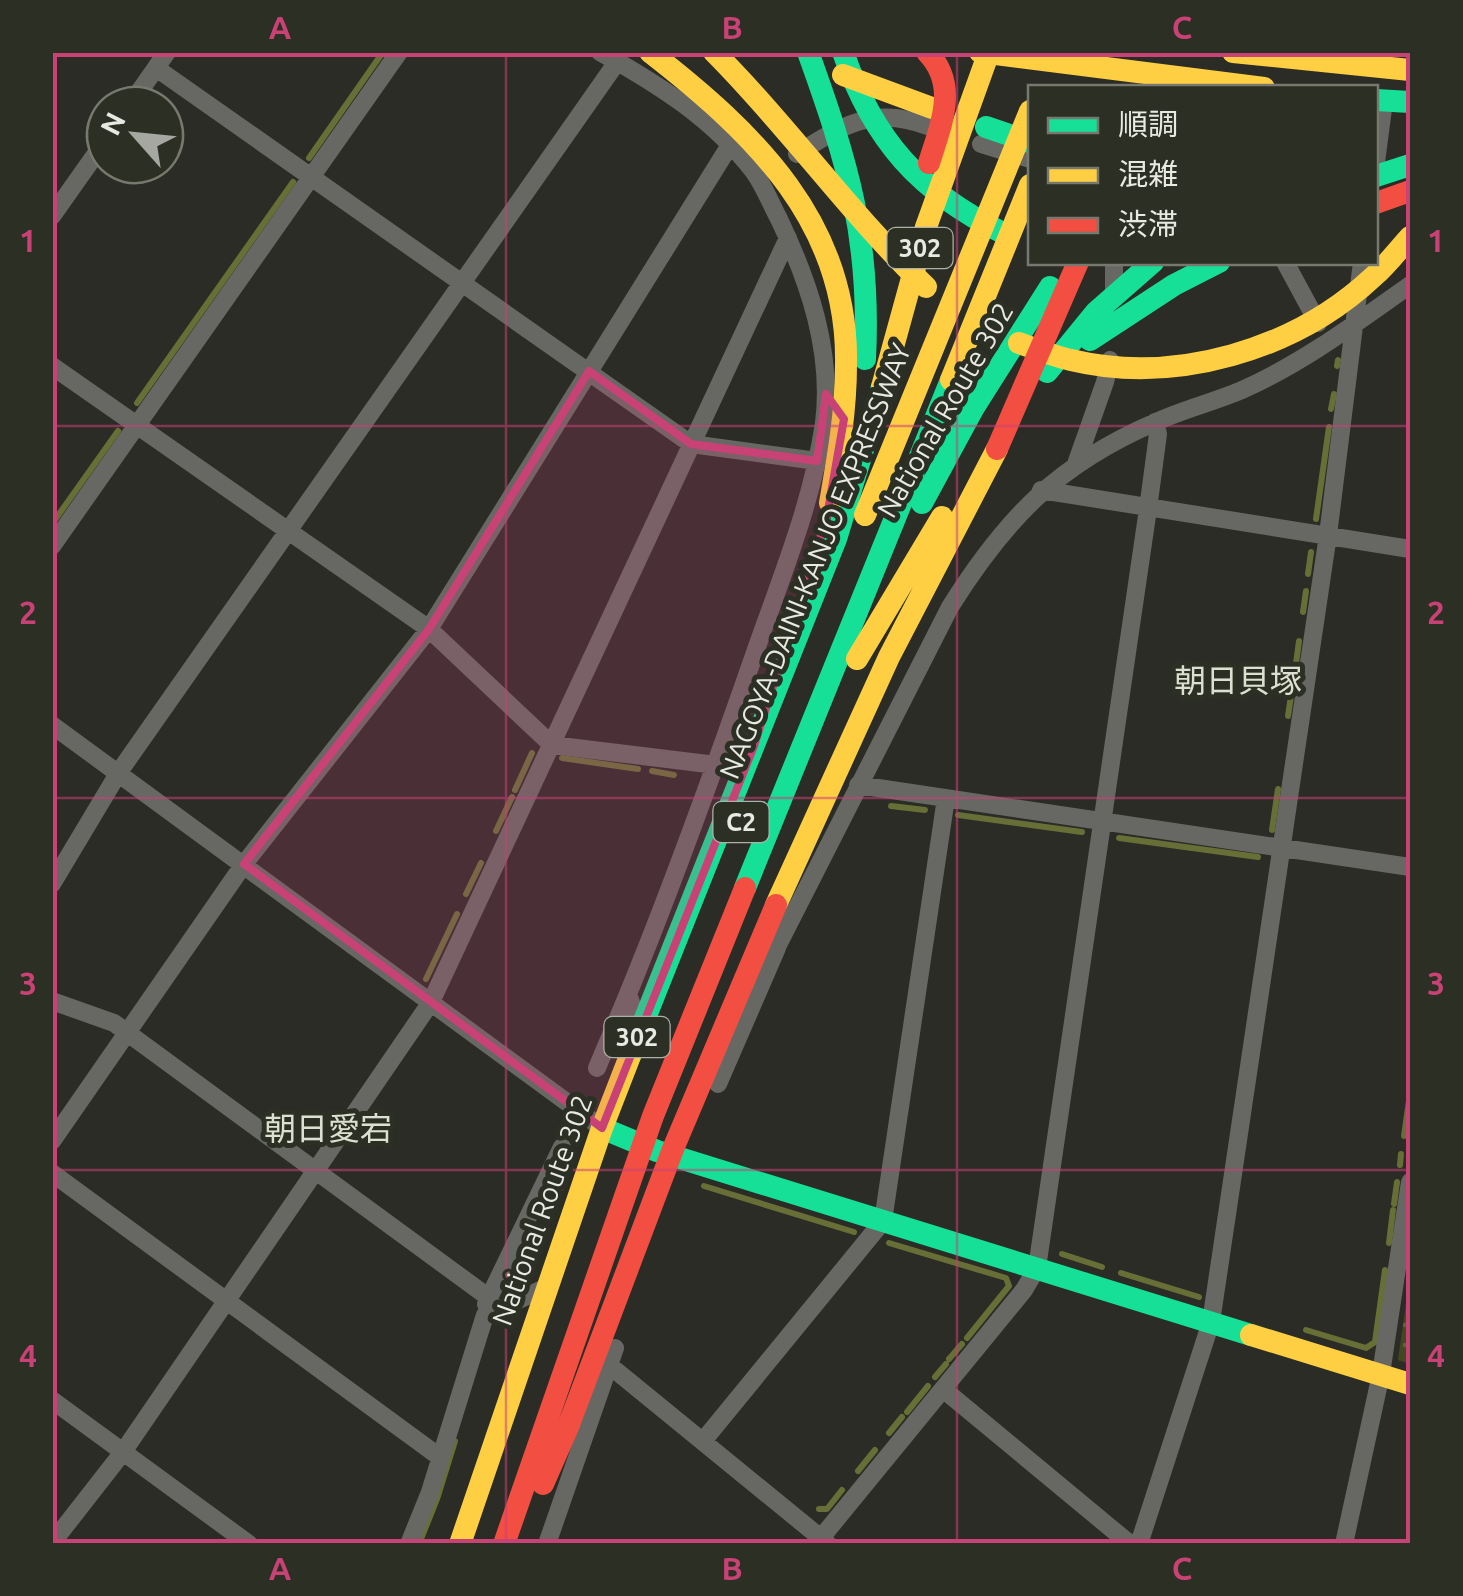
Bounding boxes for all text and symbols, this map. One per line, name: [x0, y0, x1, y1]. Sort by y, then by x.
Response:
text: A: [269, 9, 292, 45]
text: B: [721, 9, 743, 45]
text: C: [1172, 9, 1192, 45]
north arrow: [85, 85, 185, 185]
legend: [1028, 85, 1378, 265]
text: N: [94, 107, 131, 140]
text: 順調: [1118, 107, 1178, 141]
text: 混雑: [1118, 157, 1178, 191]
text: 渋滞: [1118, 207, 1178, 241]
text: 1: [19, 222, 37, 258]
text: 1: [1427, 222, 1445, 258]
road number: 302: [888, 228, 952, 268]
street label: National Route 302: [870, 297, 1019, 523]
street label: NAGOYA-DAINI-KANJO EXPRESSWAY: [713, 339, 916, 783]
text: 2: [19, 594, 37, 630]
text: 2: [1427, 594, 1445, 630]
district label: 朝日貝塚: [1174, 662, 1302, 698]
road number: C2: [714, 802, 768, 842]
text: 3: [19, 965, 37, 1001]
text: 3: [1427, 965, 1445, 1001]
road number: 302: [604, 1017, 670, 1057]
street label: National Route 302: [485, 1091, 598, 1329]
district label: 朝日愛宕: [264, 1110, 392, 1146]
text: 4: [19, 1337, 37, 1373]
text: 4: [1427, 1337, 1445, 1373]
text: A: [269, 1550, 292, 1586]
text: B: [721, 1550, 743, 1586]
text: C: [1172, 1550, 1192, 1586]

